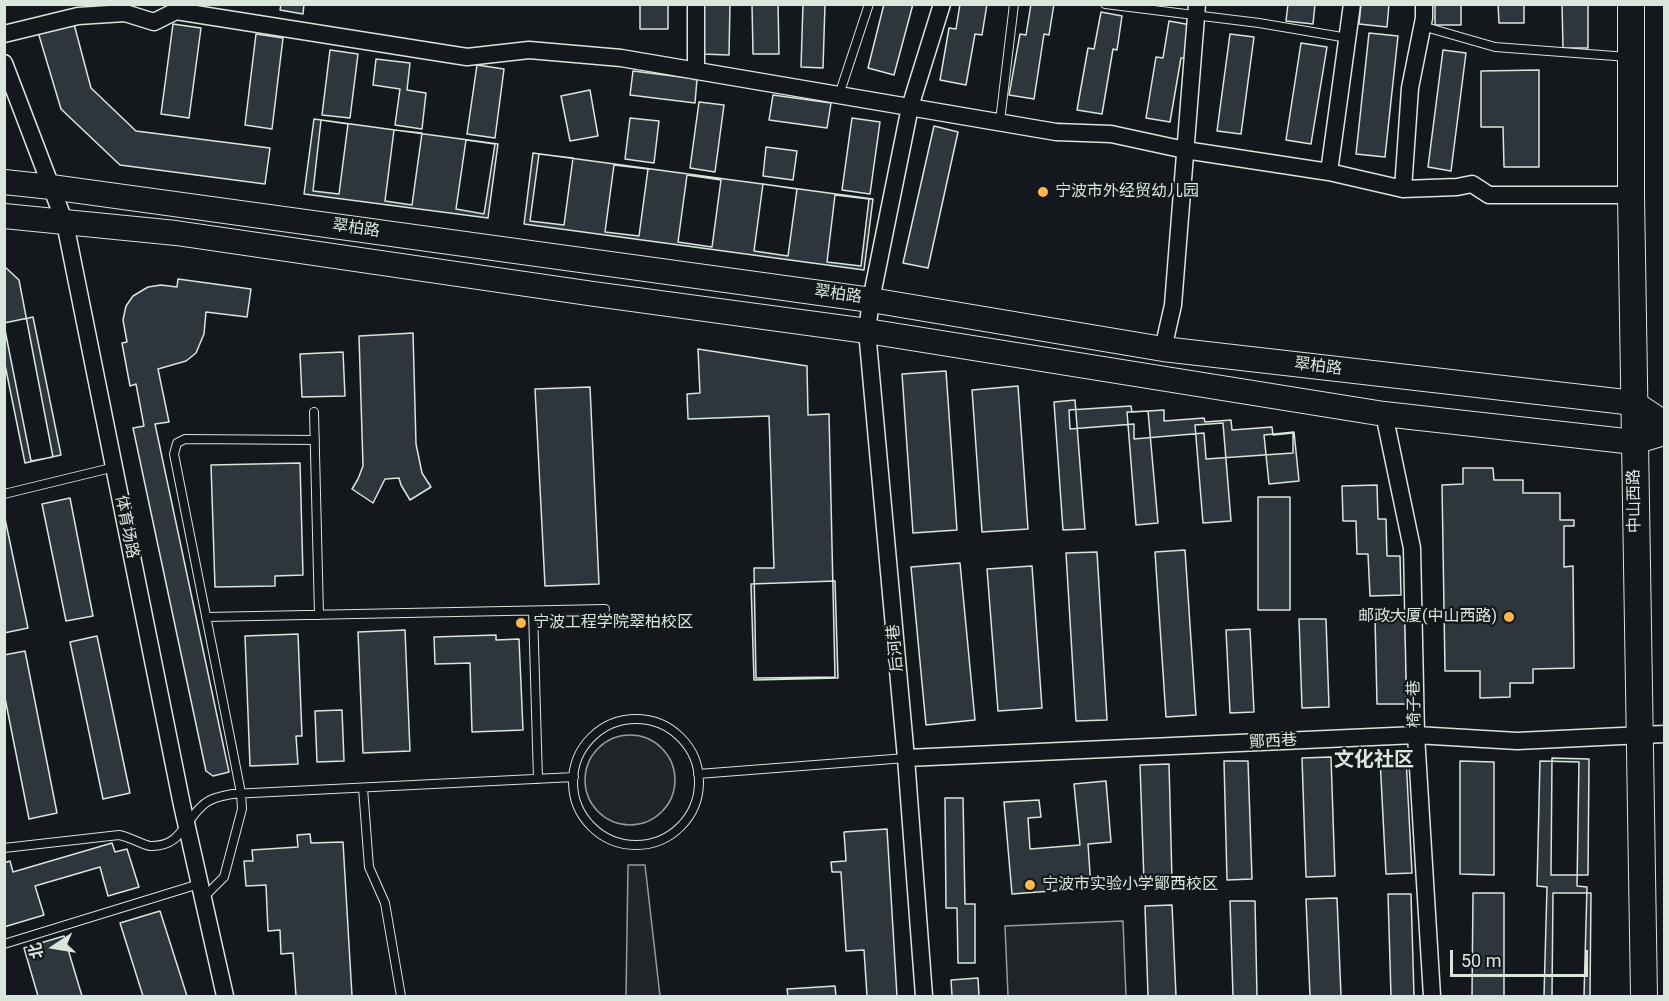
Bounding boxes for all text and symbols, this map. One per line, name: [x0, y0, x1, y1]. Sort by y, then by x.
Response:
place label: 宁波市外经贸幼儿园: [1055, 182, 1199, 202]
marker: 宁波市外经贸幼儿园: [1036, 185, 1050, 199]
street label: 翠柏路: [331, 216, 381, 242]
street label: 翠柏路: [813, 282, 863, 308]
street label: 翠柏路: [1293, 355, 1343, 379]
street label: 中山西路: [1625, 469, 1645, 533]
street label: 体育场路: [110, 494, 142, 560]
place label: 邮政大厦(中山西路): [1358, 607, 1497, 627]
marker: 邮政大厦(中山西路): [1502, 610, 1516, 624]
place label: 宁波工程学院翠柏校区: [533, 613, 693, 633]
marker: 宁波工程学院翠柏校区: [514, 616, 528, 630]
street label: 后河巷: [884, 623, 908, 673]
street label: 椅子巷: [1405, 680, 1425, 728]
street label: 鄮西巷: [1249, 731, 1297, 753]
district label: 文化社区: [1334, 749, 1414, 773]
place label: 宁波市实验小学鄮西校区: [1042, 875, 1218, 895]
marker: 宁波市实验小学鄮西校区: [1023, 878, 1037, 892]
north arrow: [24, 917, 84, 977]
scale bar: [1453, 938, 1591, 976]
text: 北: [25, 941, 47, 961]
text: 50 m: [1461, 950, 1501, 971]

